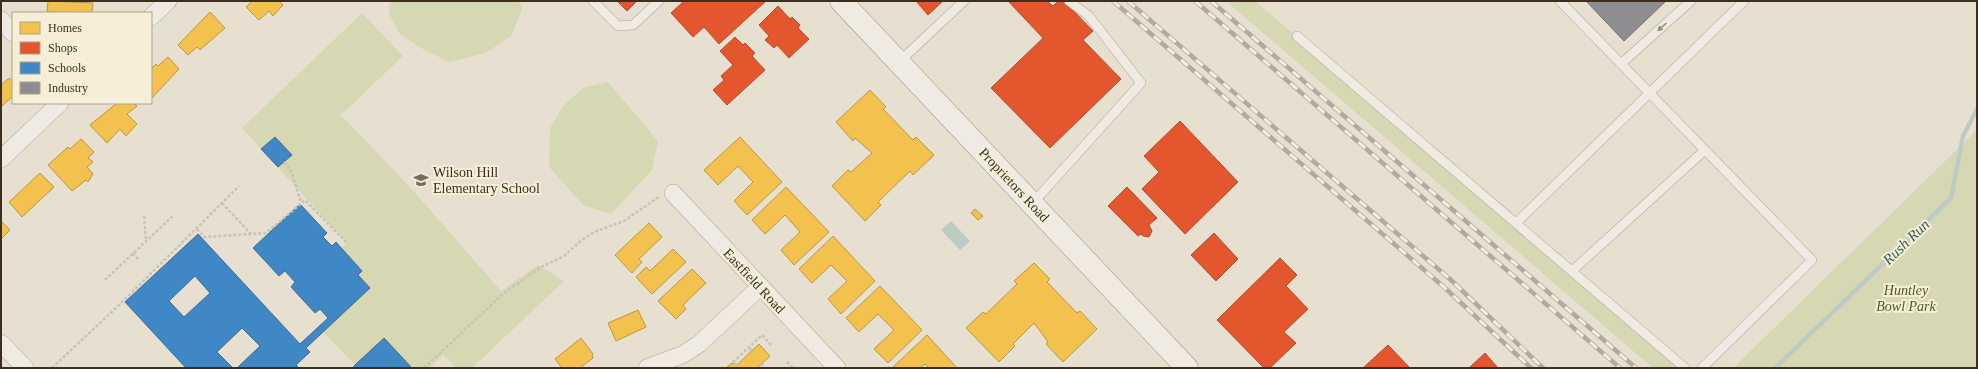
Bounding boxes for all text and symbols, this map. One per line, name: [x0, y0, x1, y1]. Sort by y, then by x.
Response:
legend: [12, 12, 152, 104]
text: Homes: [48, 21, 82, 35]
one-way arrow: [1658, 22, 1667, 31]
text: Shops: [48, 41, 78, 55]
text: Schools: [48, 61, 86, 75]
text: Industry: [48, 81, 88, 95]
street label: Proprietors Road: [976, 145, 1052, 225]
place label: Wilson Hill Elementary School: [433, 165, 540, 196]
school or university icon: Wilson Hill Elementary School: [412, 171, 430, 189]
water label: Rush Run: [1879, 216, 1932, 269]
street label: Eastfield Road: [720, 246, 788, 316]
park label: Huntley Bowl Park: [1876, 283, 1937, 314]

